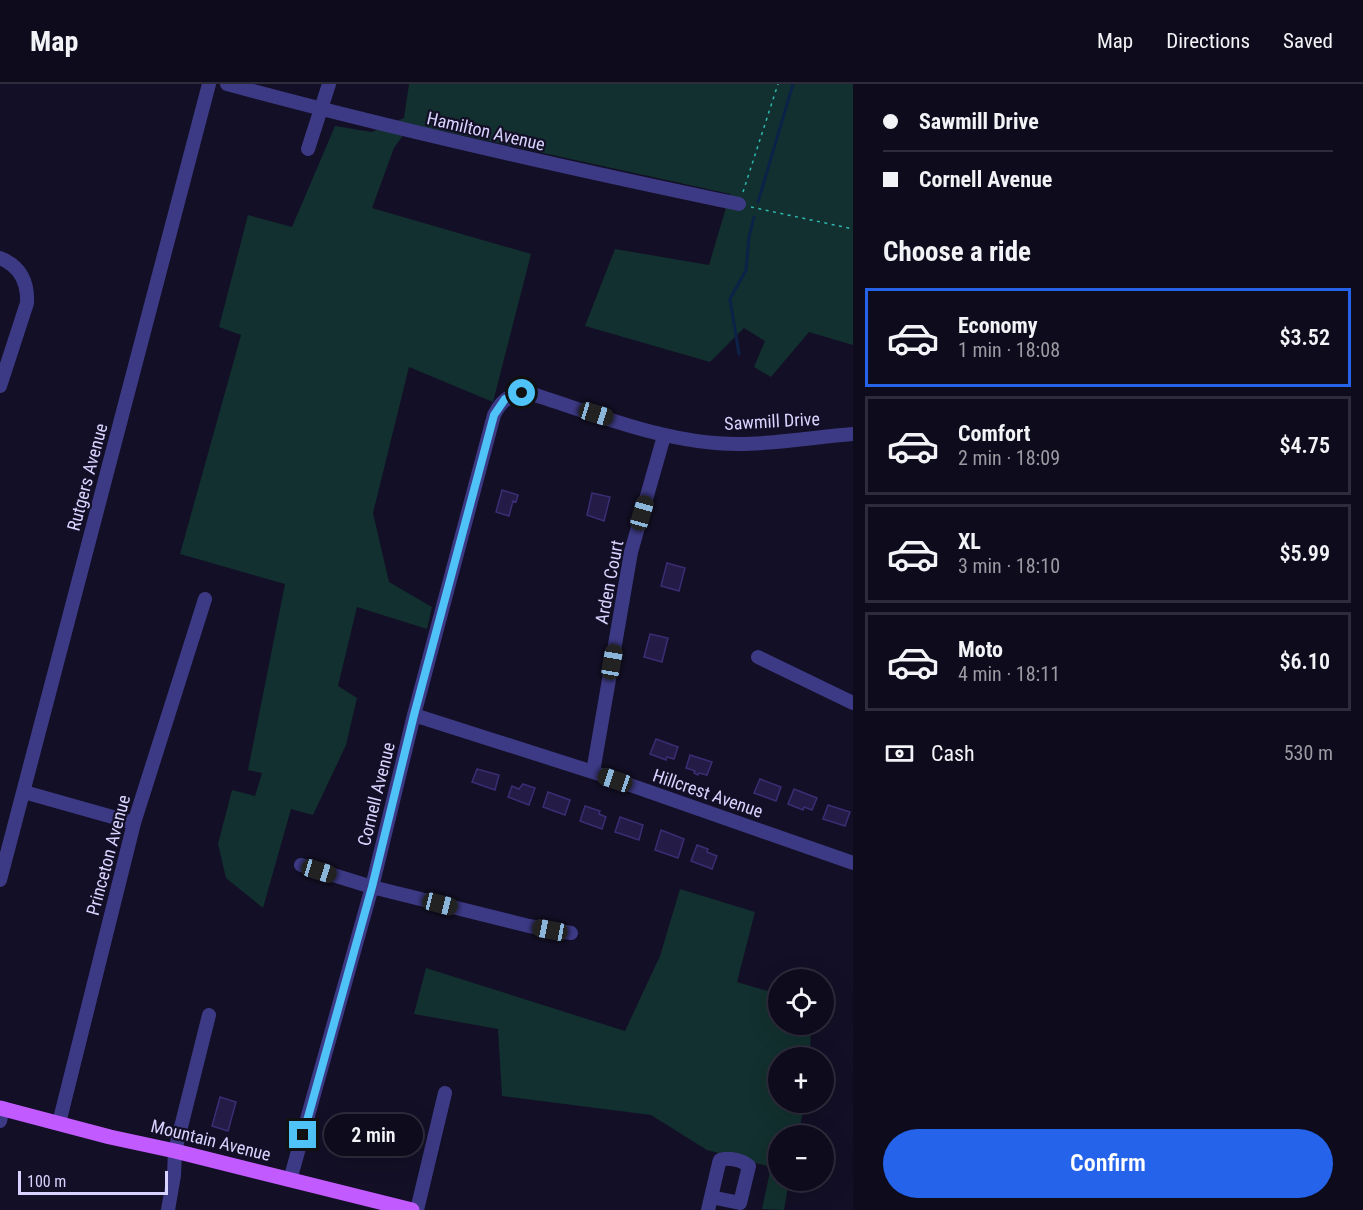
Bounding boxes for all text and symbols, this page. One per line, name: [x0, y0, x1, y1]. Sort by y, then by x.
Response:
text: Map: [30, 25, 78, 58]
text: Map: [1097, 29, 1133, 53]
text: Directions: [1166, 29, 1250, 53]
text: Saved: [1283, 29, 1333, 53]
street label: Hamilton Avenue: [425, 107, 547, 155]
text: Sawmill Drive: [919, 109, 1039, 134]
text: Cornell Avenue: [919, 167, 1052, 192]
text: Choose a ride: [883, 236, 1031, 268]
icon: car: [886, 311, 940, 365]
text: Economy: [958, 313, 1038, 338]
text: $3.52: [1279, 325, 1330, 350]
text: 1 min · 18:08: [958, 338, 1060, 362]
route start: [508, 379, 535, 406]
car: [576, 400, 616, 428]
street label: Sawmill Drive: [724, 408, 820, 434]
icon: car: [886, 419, 940, 473]
street label: Rutgers Avenue: [63, 421, 111, 533]
text: Comfort: [958, 421, 1031, 446]
text: $4.75: [1279, 433, 1330, 458]
text: 2 min · 18:09: [958, 446, 1060, 470]
car: [628, 493, 656, 533]
icon: car: [886, 527, 940, 581]
text: XL: [958, 529, 981, 554]
street label: Arden Court: [591, 538, 627, 626]
text: $5.99: [1279, 541, 1330, 566]
text: 3 min · 18:10: [958, 554, 1060, 578]
icon: car: [886, 635, 940, 689]
text: Moto: [958, 637, 1003, 662]
car: [600, 643, 624, 681]
text: $6.10: [1279, 649, 1330, 674]
text: 4 min · 18:11: [958, 662, 1060, 686]
icon: cash: [883, 737, 916, 770]
street label: Cornell Avenue: [353, 740, 399, 848]
text: Cash: [931, 741, 975, 766]
text: 530 m: [1284, 741, 1333, 765]
street label: Hillcrest Avenue: [650, 764, 766, 822]
car: [595, 766, 635, 794]
street label: Princeton Avenue: [82, 792, 134, 918]
car: [299, 857, 339, 885]
car: [420, 891, 460, 917]
car: [531, 918, 569, 942]
map controls: [768, 969, 834, 1191]
button: locate: [768, 969, 834, 1035]
button: +: [768, 1047, 834, 1113]
callout: 2 min: [324, 1114, 423, 1156]
street label: Mountain Avenue: [149, 1115, 273, 1165]
route end: [289, 1121, 316, 1148]
text: 2 min: [351, 1123, 396, 1147]
button: −: [768, 1125, 834, 1191]
button: Confirm: [883, 1129, 1333, 1198]
scale bar: [18, 1168, 168, 1196]
text: 100 m: [27, 1172, 66, 1191]

